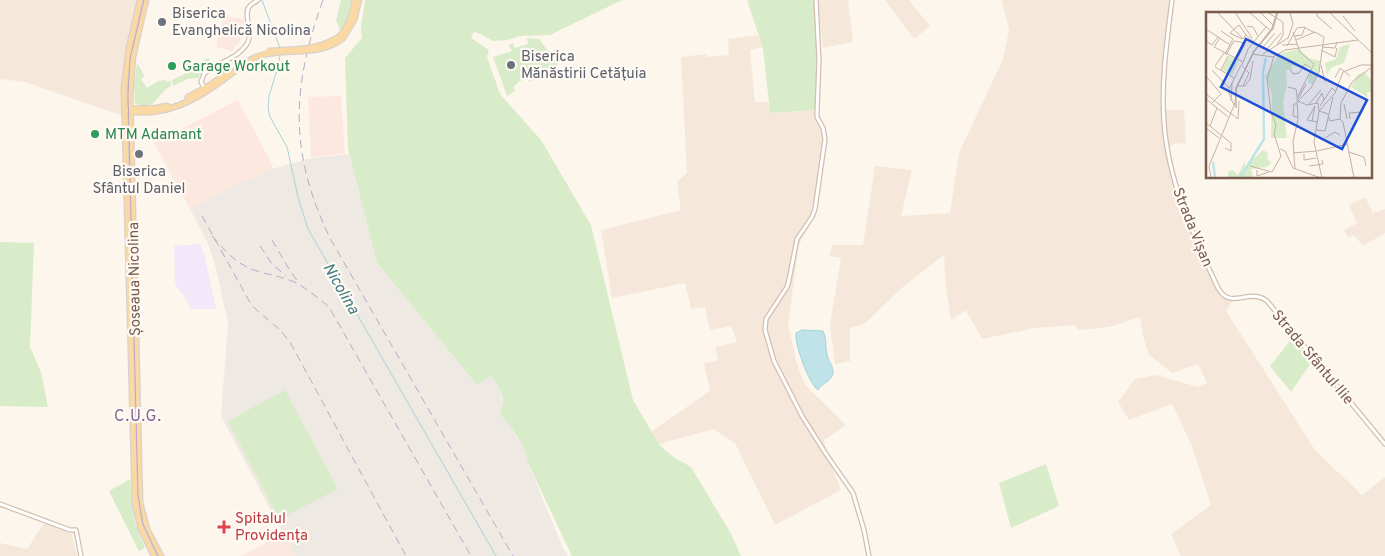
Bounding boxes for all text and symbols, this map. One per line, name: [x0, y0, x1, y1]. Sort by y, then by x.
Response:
place label: Biserica Evanghelică Nicolina: [172, 5, 311, 41]
inset map: [1206, 12, 1372, 179]
marker: Biserica Evanghelică Nicolina: [156, 16, 168, 28]
place label: Biserica Mănăstirii Cetățuia: [521, 48, 646, 84]
place label: Garage Workout: [182, 58, 290, 77]
marker: Biserica Mănăstirii Cetățuia: [505, 59, 517, 71]
marker: Garage Workout: [166, 60, 178, 72]
place label: MTM Adamant: [105, 126, 202, 145]
marker: MTM Adamant: [89, 128, 101, 140]
marker: Biserica Sfântul Daniel: [133, 148, 145, 160]
place label: Biserica Sfântul Daniel: [92, 163, 186, 199]
street label: Strada Vișan: [1167, 185, 1216, 270]
street label: Șoseaua Nicolina: [125, 222, 146, 336]
water label: Nicolina: [318, 260, 363, 319]
street label: Strada Sfântul Ilie: [1267, 307, 1357, 409]
district label: C.U.G.: [114, 407, 162, 427]
place label: Spitalul Providența: [235, 510, 308, 546]
marker: Spitalul Providența: [217, 520, 231, 534]

